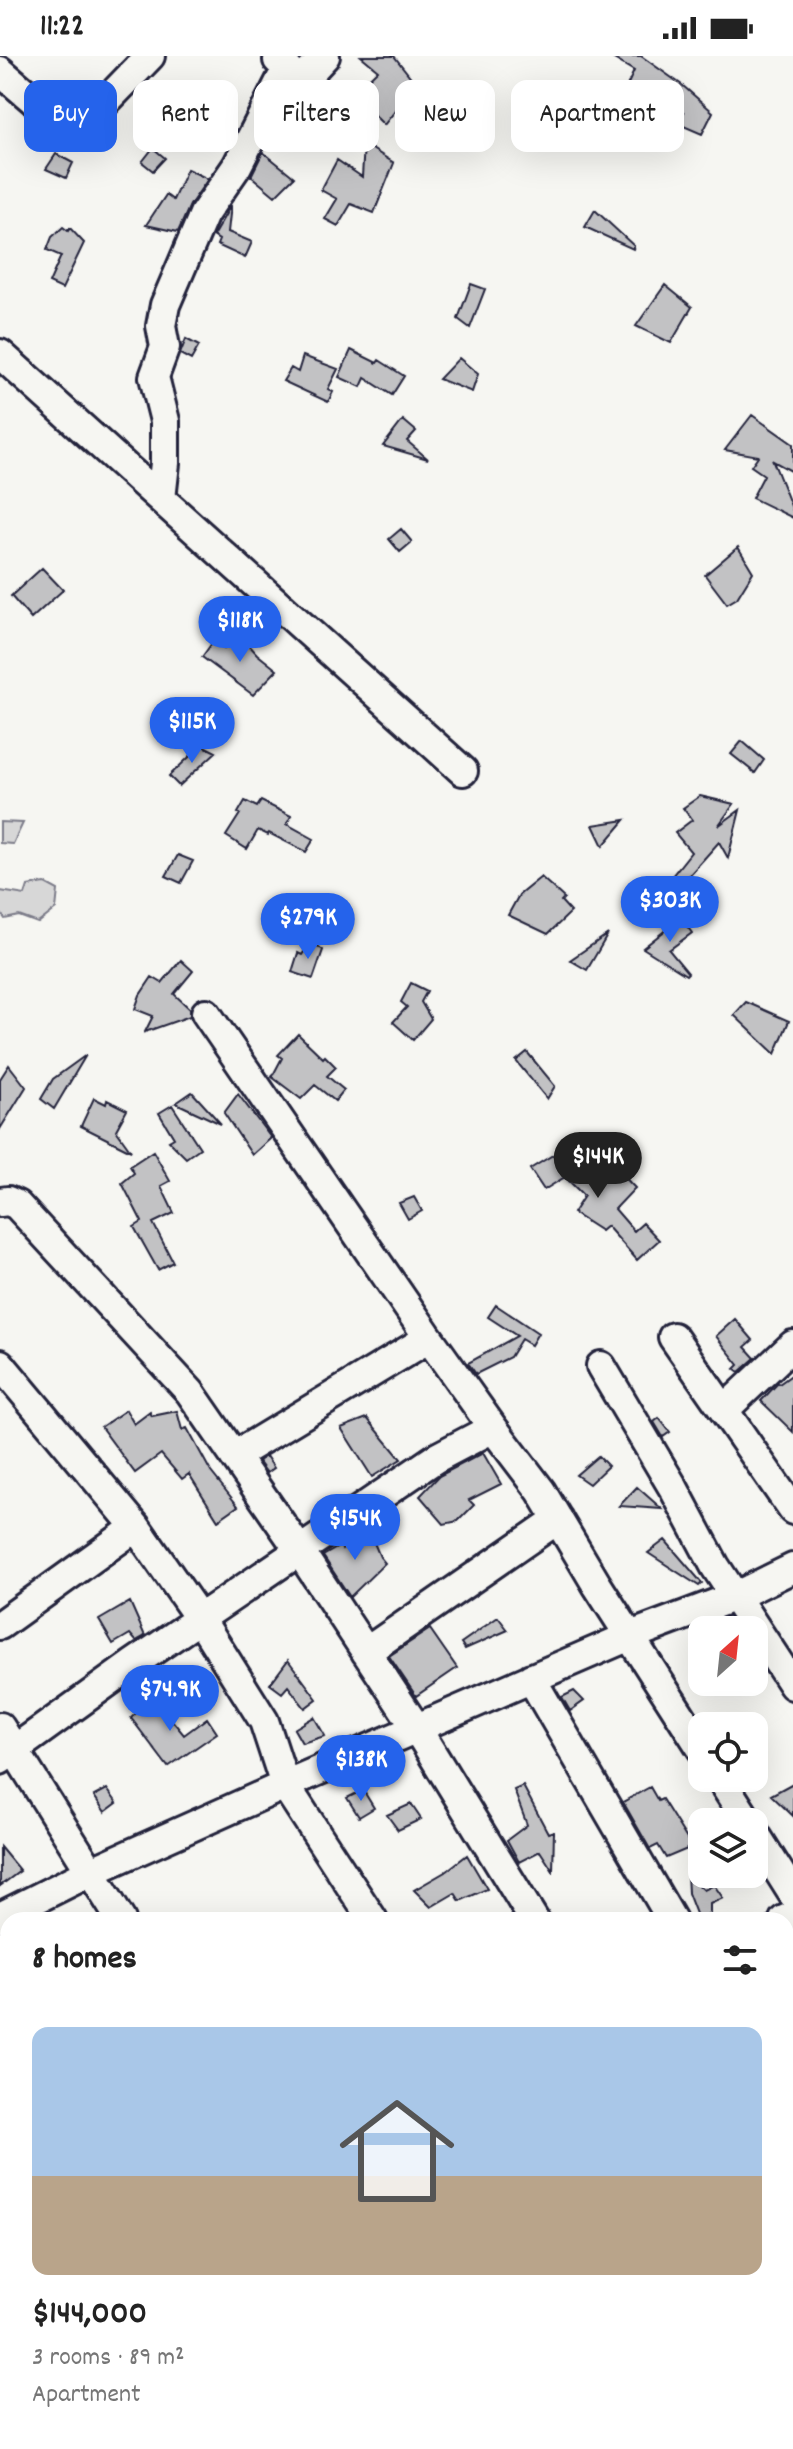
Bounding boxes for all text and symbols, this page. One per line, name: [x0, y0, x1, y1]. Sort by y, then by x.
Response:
text: 11:22: [40, 7, 84, 50]
chip: Buy: [24, 80, 117, 152]
chip: Rent: [133, 80, 238, 152]
chip: Filters: [254, 80, 379, 152]
chip: New: [395, 80, 495, 152]
chip: Apartment: [511, 80, 684, 152]
pin: $118K: [184, 596, 296, 664]
text: $118K: [216, 603, 264, 640]
pin: $115K: [136, 697, 248, 765]
text: $115K: [168, 704, 216, 741]
pin: $303K: [614, 876, 726, 944]
text: $303K: [639, 883, 701, 920]
pin: $279K: [252, 893, 364, 961]
text: $279K: [279, 900, 337, 937]
pin: $144K: [542, 1132, 654, 1200]
text: $144K: [572, 1139, 624, 1176]
pin: $154K: [299, 1494, 411, 1562]
text: $154K: [328, 1501, 382, 1538]
north arrow: [688, 1616, 768, 1696]
map controls: [688, 1616, 768, 1888]
pin: $74.9K: [105, 1665, 235, 1733]
text: $74.9K: [139, 1672, 201, 1709]
button: locate: [688, 1712, 768, 1792]
pin: $138K: [305, 1735, 417, 1803]
text: $138K: [335, 1742, 387, 1779]
button: layers: [688, 1808, 768, 1888]
text: 8 homes: [32, 1936, 137, 1985]
icon: filters: [718, 1938, 762, 1982]
icon: home: [325, 2079, 469, 2223]
text: $144,000: [32, 2291, 147, 2340]
text: 3 rooms · 89 m²: [32, 2340, 185, 2377]
text: Apartment: [32, 2377, 141, 2414]

